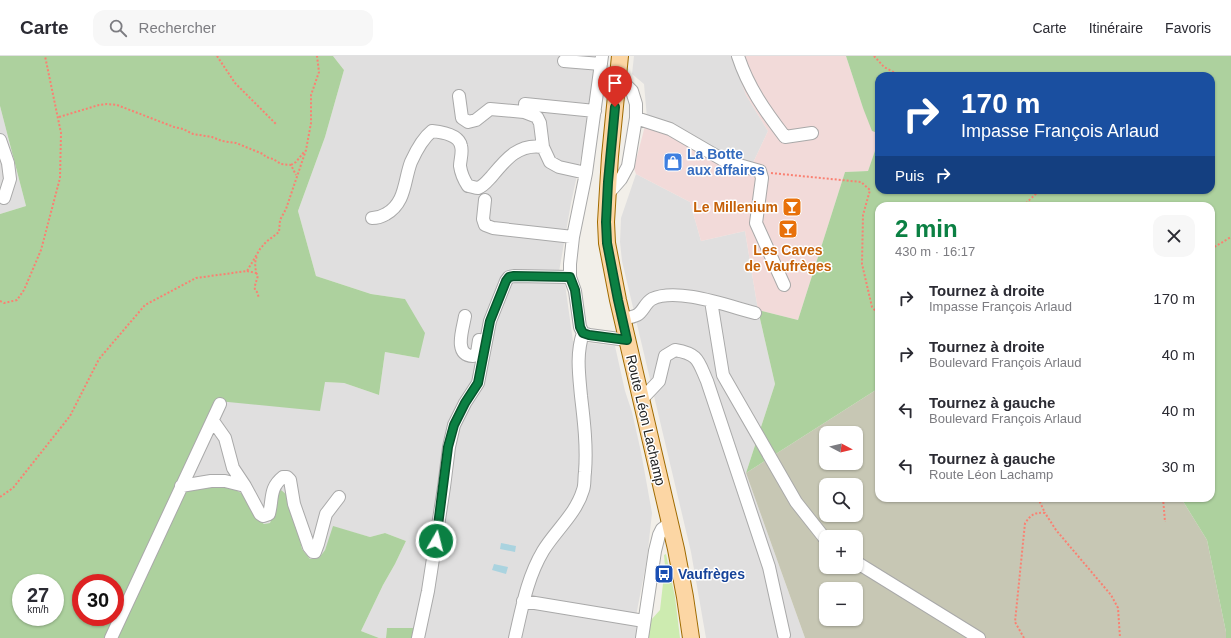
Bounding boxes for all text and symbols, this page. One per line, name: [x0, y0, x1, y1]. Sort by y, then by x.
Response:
search box: [93, 10, 373, 46]
text: Carte: [20, 17, 69, 38]
icon: search: [107, 17, 129, 39]
text: Rechercher: [139, 19, 216, 36]
text: Carte: [1032, 20, 1067, 36]
text: Itinéraire: [1089, 20, 1143, 36]
text: Favoris: [1165, 20, 1211, 36]
pin: [598, 66, 632, 107]
icon: arrive: [604, 72, 626, 94]
icon: right: [895, 88, 947, 140]
text: 170 m: [961, 88, 1040, 119]
text: Impasse François Arlaud: [961, 121, 1159, 141]
place label: La Botte aux affaires: [687, 146, 765, 178]
shop icon: La Botte aux affaires: [662, 151, 684, 173]
icon: right: [932, 164, 954, 186]
text: Puis: [895, 167, 924, 184]
bar icon: Le Millenium: [781, 196, 803, 218]
place label: Le Millenium: [693, 199, 778, 215]
text: 2 min: [895, 215, 958, 242]
button: close: [1153, 215, 1195, 257]
bar icon: Les Caves de Vaufrèges: [777, 218, 799, 240]
place label: Les Caves de Vaufrèges: [744, 242, 832, 274]
text: 430 m · 16:17: [895, 244, 975, 259]
text: Tournez à droite: [929, 282, 1045, 299]
icon: right: [895, 287, 917, 309]
text: 170 m: [1153, 290, 1195, 307]
text: Impasse François Arlaud: [929, 299, 1072, 314]
text: Tournez à droite: [929, 338, 1045, 355]
icon: right: [895, 343, 917, 365]
text: 40 m: [1162, 346, 1195, 363]
street label: Route Léon Lachamp: [623, 353, 669, 487]
text: Boulevard François Arlaud: [929, 355, 1081, 370]
text: Tournez à gauche: [929, 394, 1055, 411]
icon: left: [895, 399, 917, 421]
text: 40 m: [1162, 402, 1195, 419]
text: Boulevard François Arlaud: [929, 411, 1081, 426]
north arrow: [819, 426, 863, 470]
map controls: [819, 426, 863, 626]
text: Tournez à gauche: [929, 450, 1055, 467]
icon: left: [895, 455, 917, 477]
text: 30 m: [1162, 458, 1195, 475]
text: Route Léon Lachamp: [929, 467, 1053, 482]
button: search: [819, 478, 863, 522]
position arrow: [415, 520, 457, 562]
button: +: [819, 530, 863, 574]
bus stop icon: Vaufrèges: [653, 563, 675, 585]
place label: Vaufrèges: [678, 566, 745, 582]
speed limit sign: 30: [72, 574, 124, 626]
button: −: [819, 582, 863, 626]
text: 27: [27, 584, 49, 606]
text: km/h: [27, 604, 49, 615]

